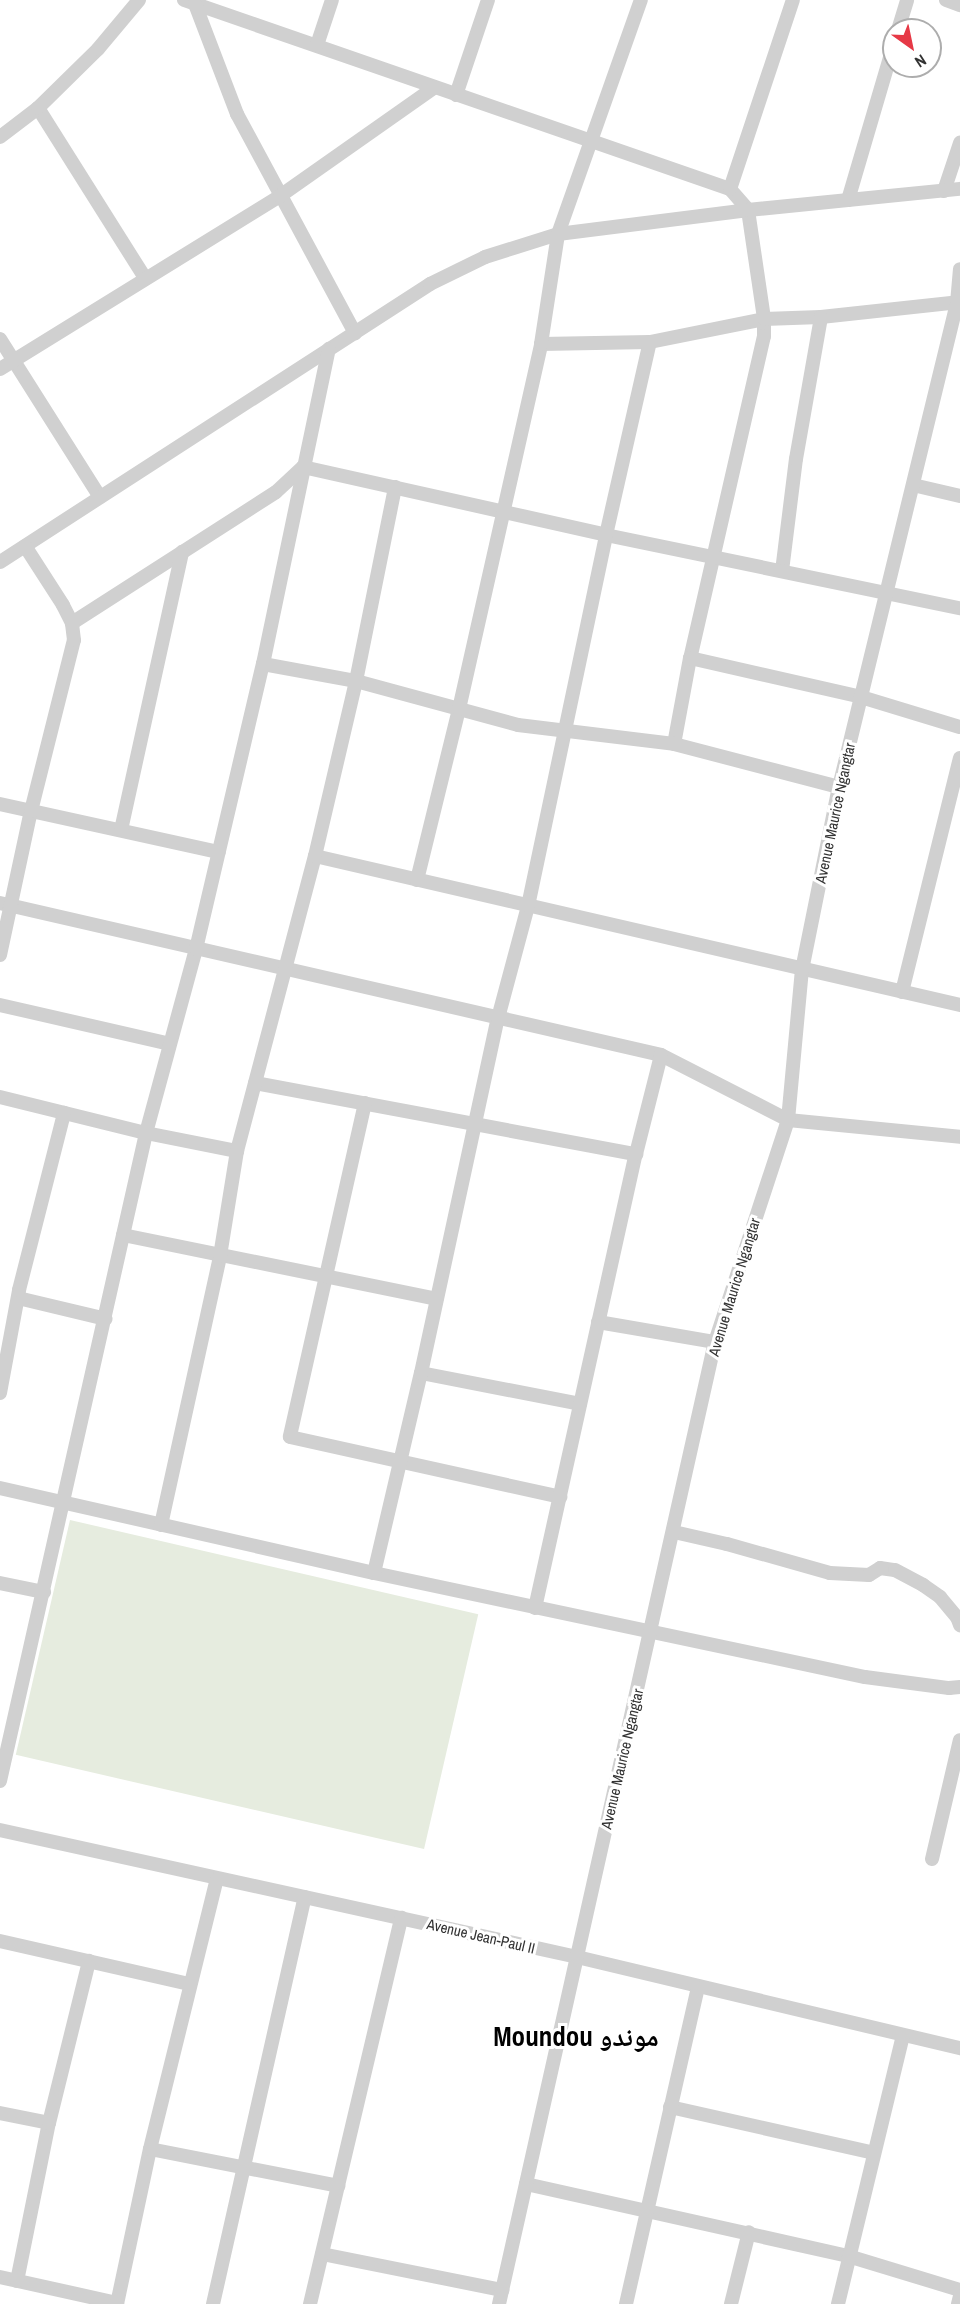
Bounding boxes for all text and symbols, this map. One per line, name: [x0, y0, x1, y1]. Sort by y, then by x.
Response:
north arrow: [882, 18, 942, 78]
text: N: [911, 50, 931, 73]
street label: Avenue Maurice Ngangtar: [811, 741, 859, 885]
street label: Avenue Maurice Ngangtar: [704, 1216, 764, 1358]
street label: Avenue Maurice Ngangtar: [597, 1687, 647, 1831]
street label: Avenue Jean-Paul II: [425, 1915, 537, 1957]
district label: Moundou موندو: [493, 2021, 659, 2053]

